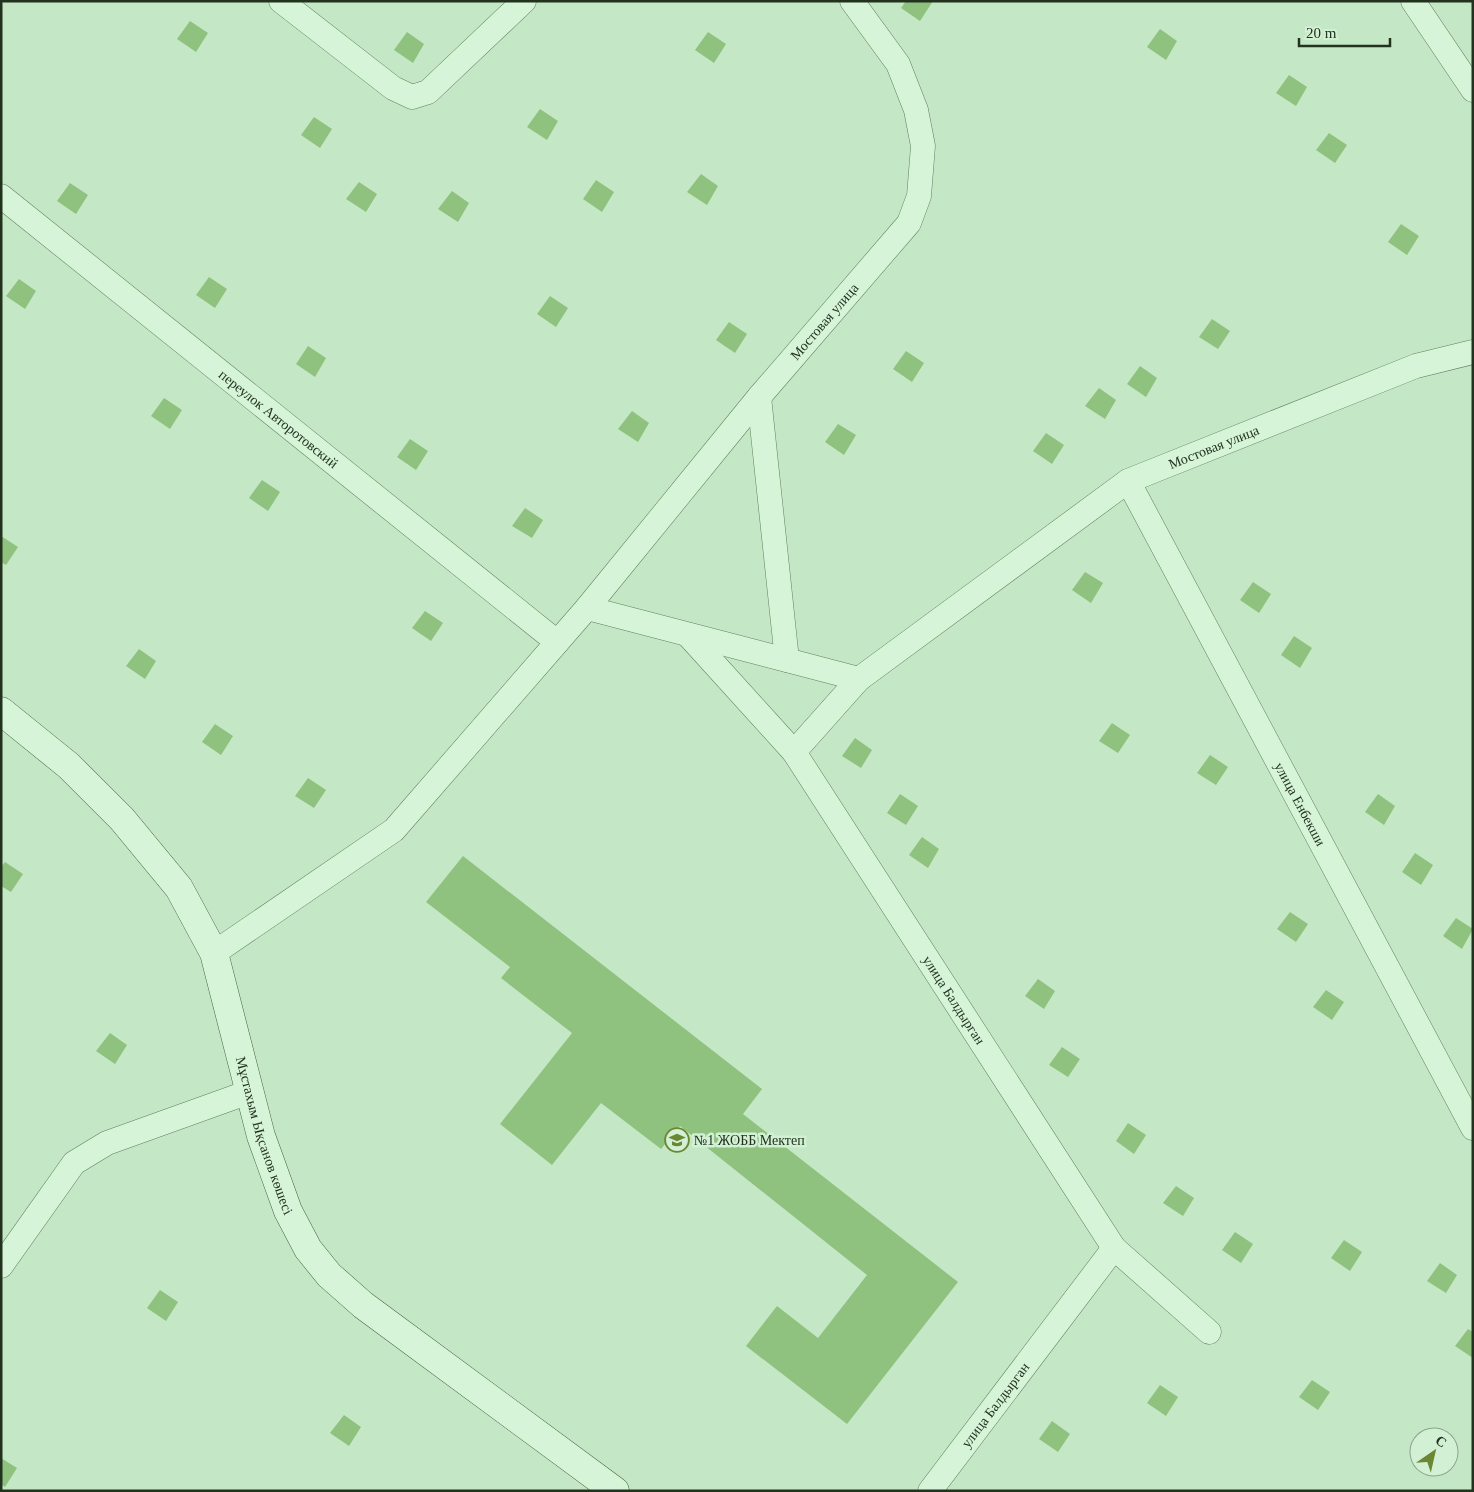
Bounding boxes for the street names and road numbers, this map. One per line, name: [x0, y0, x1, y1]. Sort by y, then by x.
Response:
street label: Мостовая улица: [788, 280, 862, 363]
street label: переулок Авторотовский: [216, 367, 341, 472]
street label: Мостовая улица: [1167, 422, 1262, 472]
street label: улица Енбекши: [1271, 760, 1328, 849]
street label: улица Балдырган: [919, 953, 988, 1048]
street label: Мұстахым Ықсанов көшесі: [233, 1055, 296, 1217]
street label: улица Балдырган: [959, 1359, 1033, 1451]

